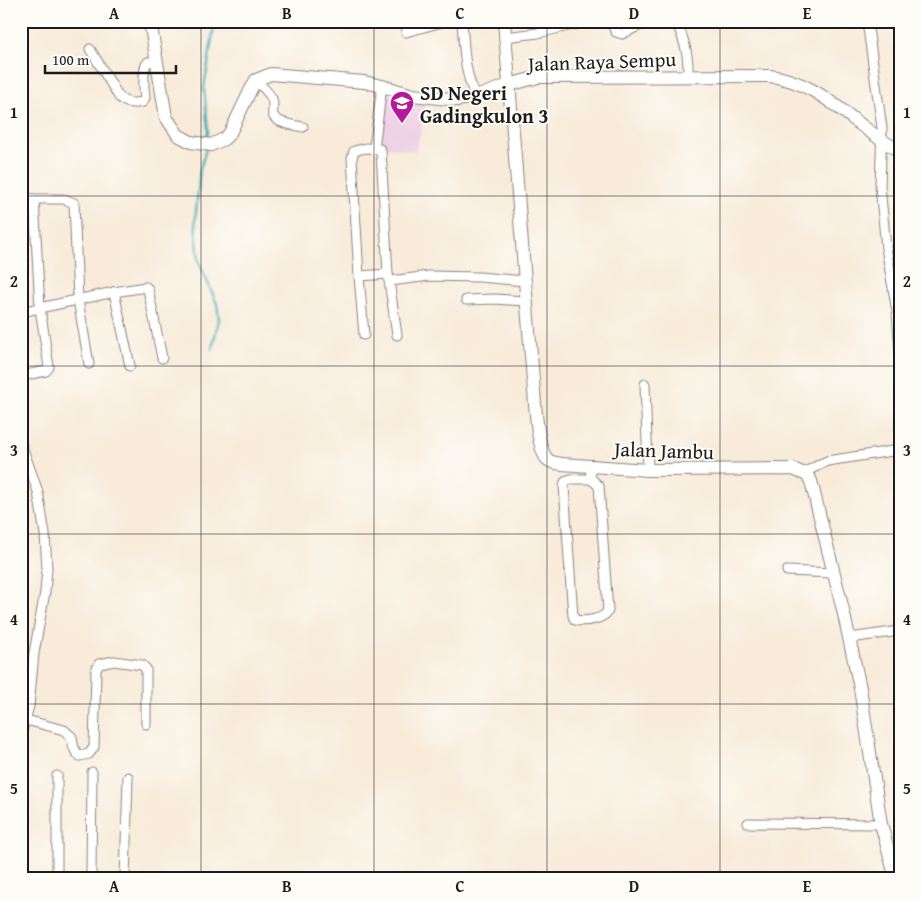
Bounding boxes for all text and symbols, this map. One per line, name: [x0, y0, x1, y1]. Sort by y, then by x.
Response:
text: A: [109, 1, 120, 25]
text: B: [282, 1, 292, 25]
text: C: [455, 1, 465, 25]
text: D: [629, 1, 639, 25]
text: E: [803, 1, 812, 25]
scale bar: [45, 42, 176, 74]
street label: Jalan Raya Sempu: [525, 44, 677, 78]
text: 100 m: [52, 49, 90, 70]
place label: SD Negeri Gadingkulon 3: [420, 78, 549, 130]
school or university icon: SD Negeri Gadingkulon 3: [389, 90, 415, 124]
text: 1: [10, 100, 18, 124]
text: 1: [903, 100, 911, 124]
text: 2: [10, 269, 18, 293]
text: 2: [903, 269, 911, 293]
street label: Jalan Jambu: [611, 434, 715, 466]
text: 3: [10, 438, 18, 462]
text: 3: [903, 438, 911, 462]
text: 4: [10, 607, 18, 631]
text: 4: [903, 607, 911, 631]
text: 5: [10, 776, 18, 800]
text: 5: [903, 776, 911, 800]
text: A: [109, 874, 120, 898]
text: B: [282, 874, 292, 898]
text: C: [455, 874, 465, 898]
text: D: [629, 874, 639, 898]
text: E: [803, 874, 812, 898]

